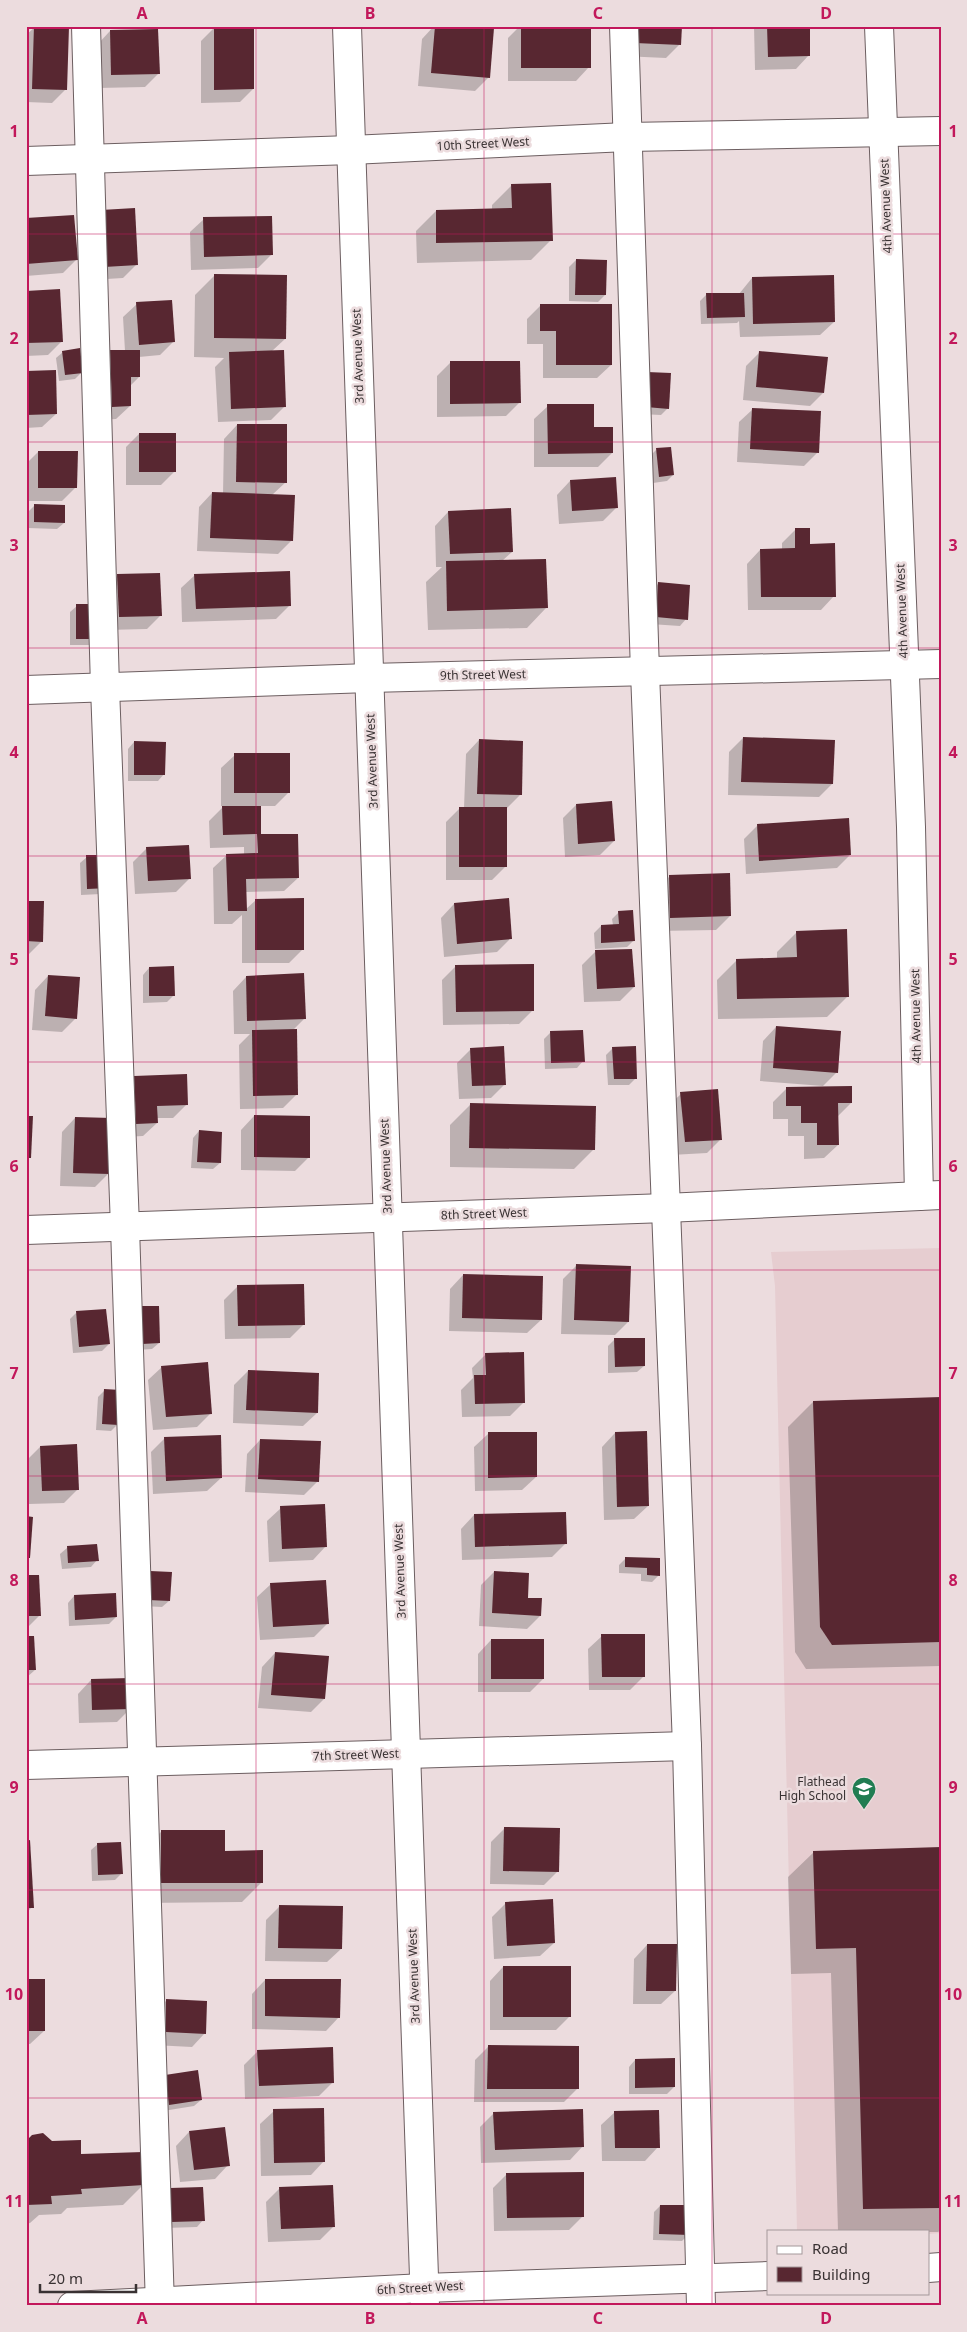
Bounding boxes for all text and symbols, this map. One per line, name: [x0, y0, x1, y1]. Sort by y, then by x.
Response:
text: A: [136, 2, 148, 24]
text: B: [365, 2, 375, 24]
text: C: [593, 2, 603, 24]
text: D: [820, 2, 832, 24]
text: 1: [9, 120, 19, 142]
text: 1: [948, 120, 958, 142]
street label: 10th Street West: [436, 133, 531, 154]
street label: 4th Avenue West: [875, 158, 896, 254]
street label: 3rd Avenue West: [347, 308, 368, 404]
text: 2: [9, 327, 19, 349]
text: 2: [948, 327, 958, 349]
text: 3: [9, 534, 19, 556]
text: 3: [948, 534, 958, 556]
street label: 4th Avenue West: [891, 563, 912, 659]
street label: 9th Street West: [440, 665, 527, 684]
street label: 3rd Avenue West: [361, 713, 382, 809]
text: 4: [9, 741, 19, 763]
text: 4: [948, 741, 958, 763]
text: 5: [9, 948, 19, 970]
text: 5: [948, 948, 958, 970]
street label: 4th Avenue West: [906, 968, 925, 1064]
street label: 3rd Avenue West: [375, 1118, 396, 1214]
text: 6: [9, 1155, 19, 1177]
text: 6: [948, 1155, 958, 1177]
street label: 8th Street West: [441, 1203, 528, 1223]
text: 7: [9, 1362, 19, 1384]
text: 7: [948, 1362, 958, 1384]
street label: 3rd Avenue West: [389, 1523, 410, 1619]
text: 8: [9, 1569, 19, 1591]
text: 8: [948, 1569, 958, 1591]
street label: 7th Street West: [313, 1744, 400, 1764]
place label: Flathead High School: [779, 1773, 846, 1804]
text: 9: [9, 1776, 19, 1798]
school or university icon: Flathead High School: [851, 1776, 877, 1810]
text: 9: [948, 1776, 958, 1798]
street label: 3rd Avenue West: [403, 1928, 424, 2024]
text: 10: [5, 1983, 23, 2005]
text: 10: [944, 1983, 962, 2005]
text: 11: [5, 2190, 23, 2212]
text: 11: [944, 2190, 962, 2212]
legend: [767, 2230, 930, 2294]
text: Road: [812, 2238, 848, 2258]
scale bar: [40, 2262, 136, 2294]
text: Building: [812, 2264, 870, 2284]
text: 20 m: [48, 2268, 83, 2288]
street label: 6th Street West: [377, 2277, 464, 2298]
text: A: [136, 2307, 148, 2329]
text: B: [365, 2307, 375, 2329]
text: C: [593, 2307, 603, 2329]
text: D: [820, 2307, 832, 2329]

